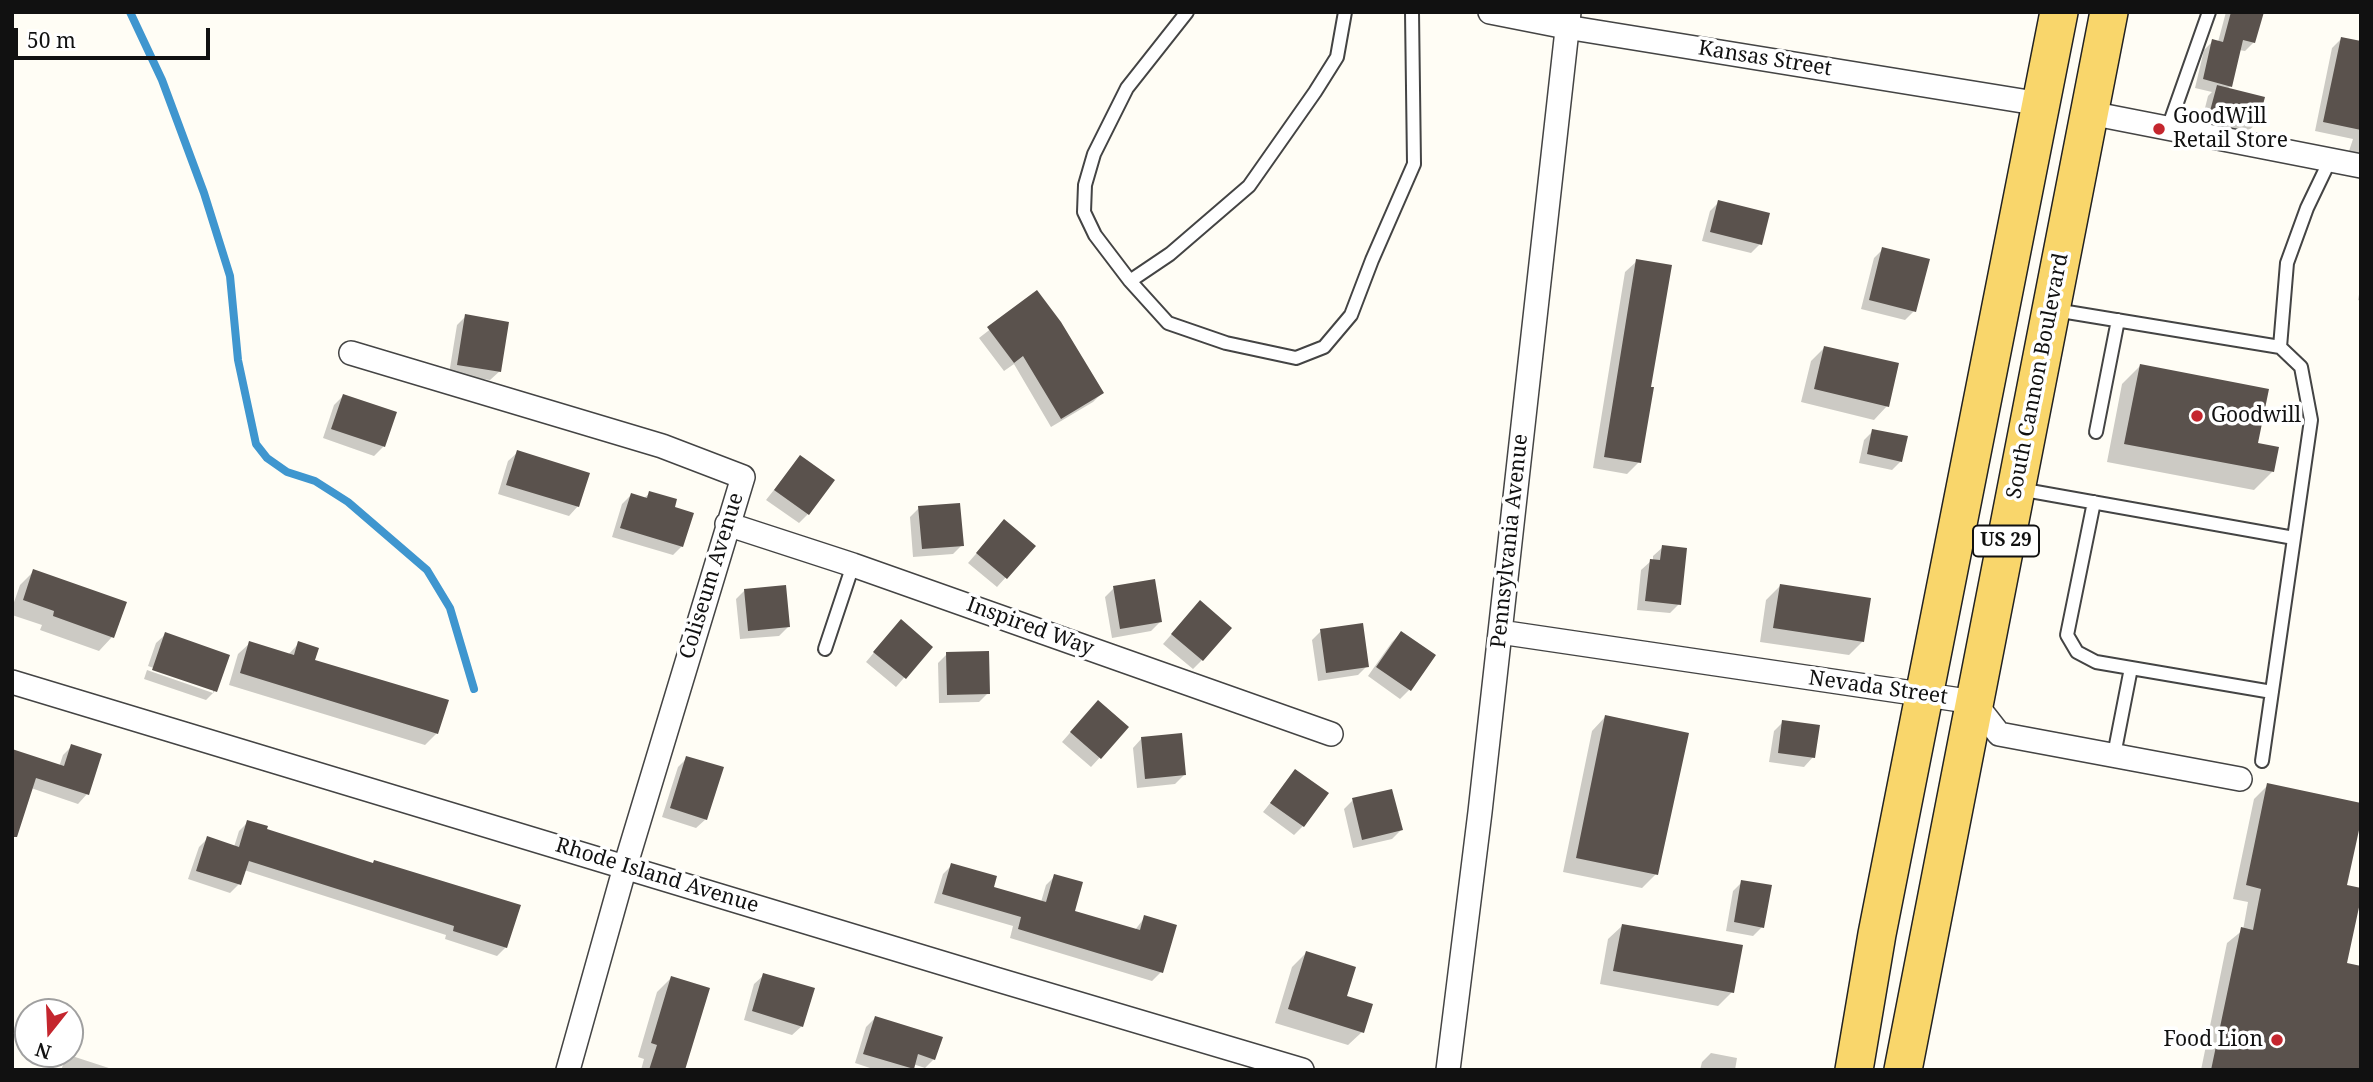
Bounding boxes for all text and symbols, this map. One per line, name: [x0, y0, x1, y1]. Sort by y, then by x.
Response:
scale bar: [18, 14, 214, 58]
text: 50 m: [27, 26, 76, 54]
street label: Kansas Street: [1696, 36, 1834, 82]
place label: GoodWill Retail Store: [2173, 104, 2288, 154]
marker: GoodWill Retail Store: [2151, 121, 2167, 137]
street label: South Cannon Boulevard: [2002, 251, 2074, 501]
place label: Goodwill: [2211, 403, 2301, 429]
marker: Goodwill: [2189, 408, 2205, 424]
street label: Pennsylvania Avenue: [1486, 433, 1534, 649]
street label: Coliseum Avenue: [675, 490, 749, 662]
road number: US 29: [1973, 526, 2039, 556]
street label: Inspired Way: [963, 592, 1097, 662]
street label: Nevada Street: [1807, 666, 1949, 710]
street label: Rhode Island Avenue: [552, 833, 762, 919]
north arrow: [14, 998, 84, 1068]
place label: Food Lion: [2163, 1027, 2263, 1053]
marker: Food Lion: [2269, 1032, 2285, 1048]
text: N: [32, 1036, 54, 1066]

